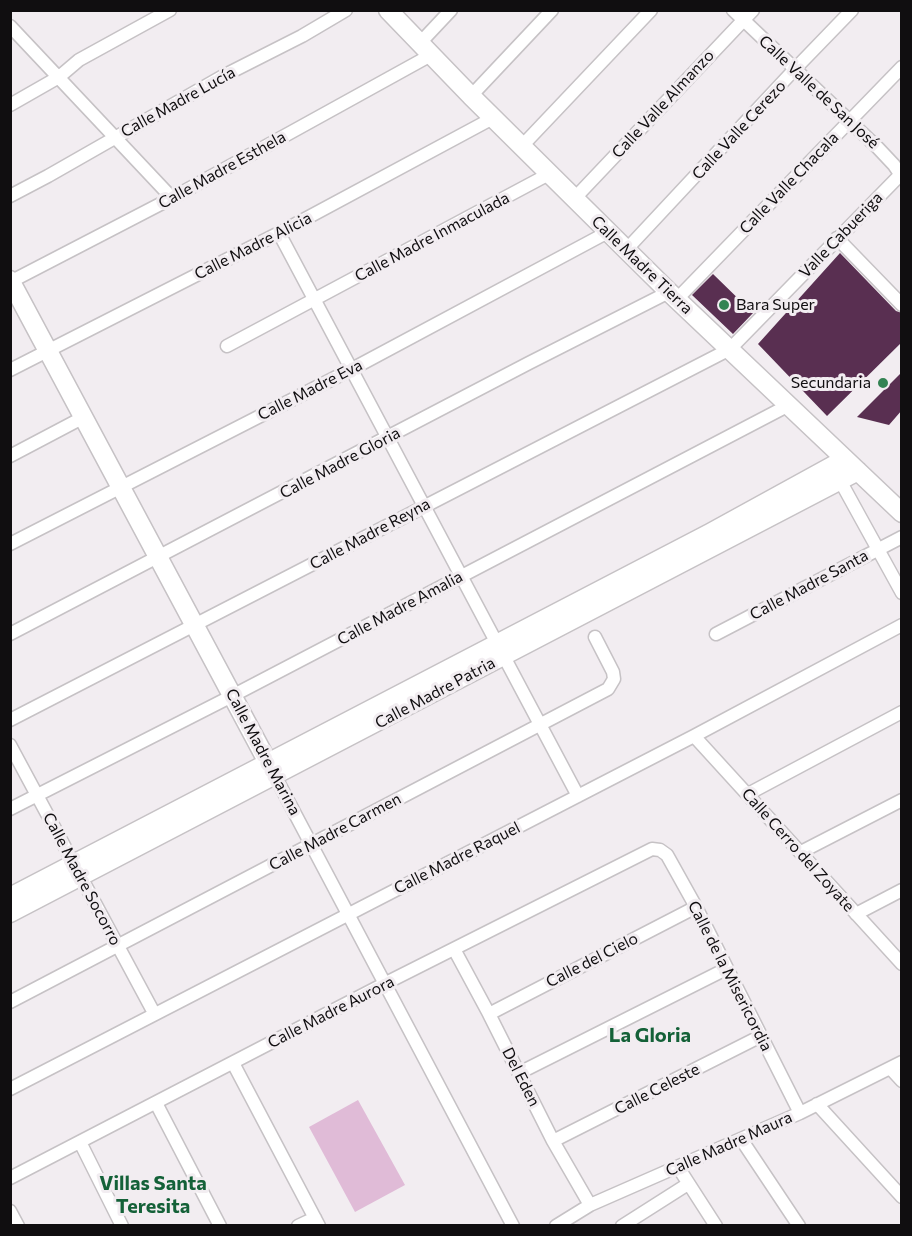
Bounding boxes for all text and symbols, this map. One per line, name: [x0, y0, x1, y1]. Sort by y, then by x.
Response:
street label: Calle Valle de San José: [755, 31, 883, 153]
street label: Calle Valle Almanzo: [608, 46, 718, 162]
street label: Calle Madre Lucía: [117, 63, 239, 141]
street label: Calle Valle Cerezo: [688, 76, 790, 184]
street label: Calle Madre Esthela: [155, 127, 289, 213]
street label: Calle Valle Chacala: [735, 128, 843, 238]
street label: Calle Madre Inmaculada: [351, 188, 513, 286]
street label: Valle Cabueriga: [795, 188, 887, 282]
street label: Calle Madre Alicia: [191, 208, 315, 284]
street label: Calle Madre Tierra: [587, 212, 697, 318]
place label: Bara Super: [736, 295, 815, 315]
marker: Bara Super: [717, 298, 731, 312]
street label: Calle Madre Eva: [254, 355, 366, 425]
place label: Secundaria: [791, 373, 871, 393]
marker: Secundaria: [876, 376, 890, 390]
street label: Calle Madre Gloria: [277, 423, 403, 503]
street label: Calle Madre Reyna: [307, 494, 433, 574]
street label: Calle Madre Santa: [747, 546, 871, 624]
street label: Calle Madre Amalia: [334, 567, 466, 649]
street label: Calle Madre Patria: [372, 653, 498, 733]
street label: Calle Madre Marina: [221, 685, 305, 819]
street label: Calle Cerro del Zoyate: [737, 784, 859, 916]
street label: Calle Madre Carmen: [266, 789, 404, 875]
street label: Calle Madre Socorro: [39, 809, 125, 949]
street label: Calle Madre Raquel: [391, 818, 523, 898]
street label: Calle de la Misericordia: [684, 898, 776, 1054]
street label: Calle del Cielo: [543, 929, 641, 991]
street label: Calle Madre Aurora: [265, 972, 397, 1052]
district label: La Gloria: [609, 1023, 691, 1047]
street label: Del Eden: [498, 1044, 544, 1110]
street label: Calle Celeste: [611, 1059, 703, 1119]
street label: Calle Madre Maura: [663, 1107, 795, 1181]
district label: Villas Santa Teresita: [99, 1171, 207, 1218]

